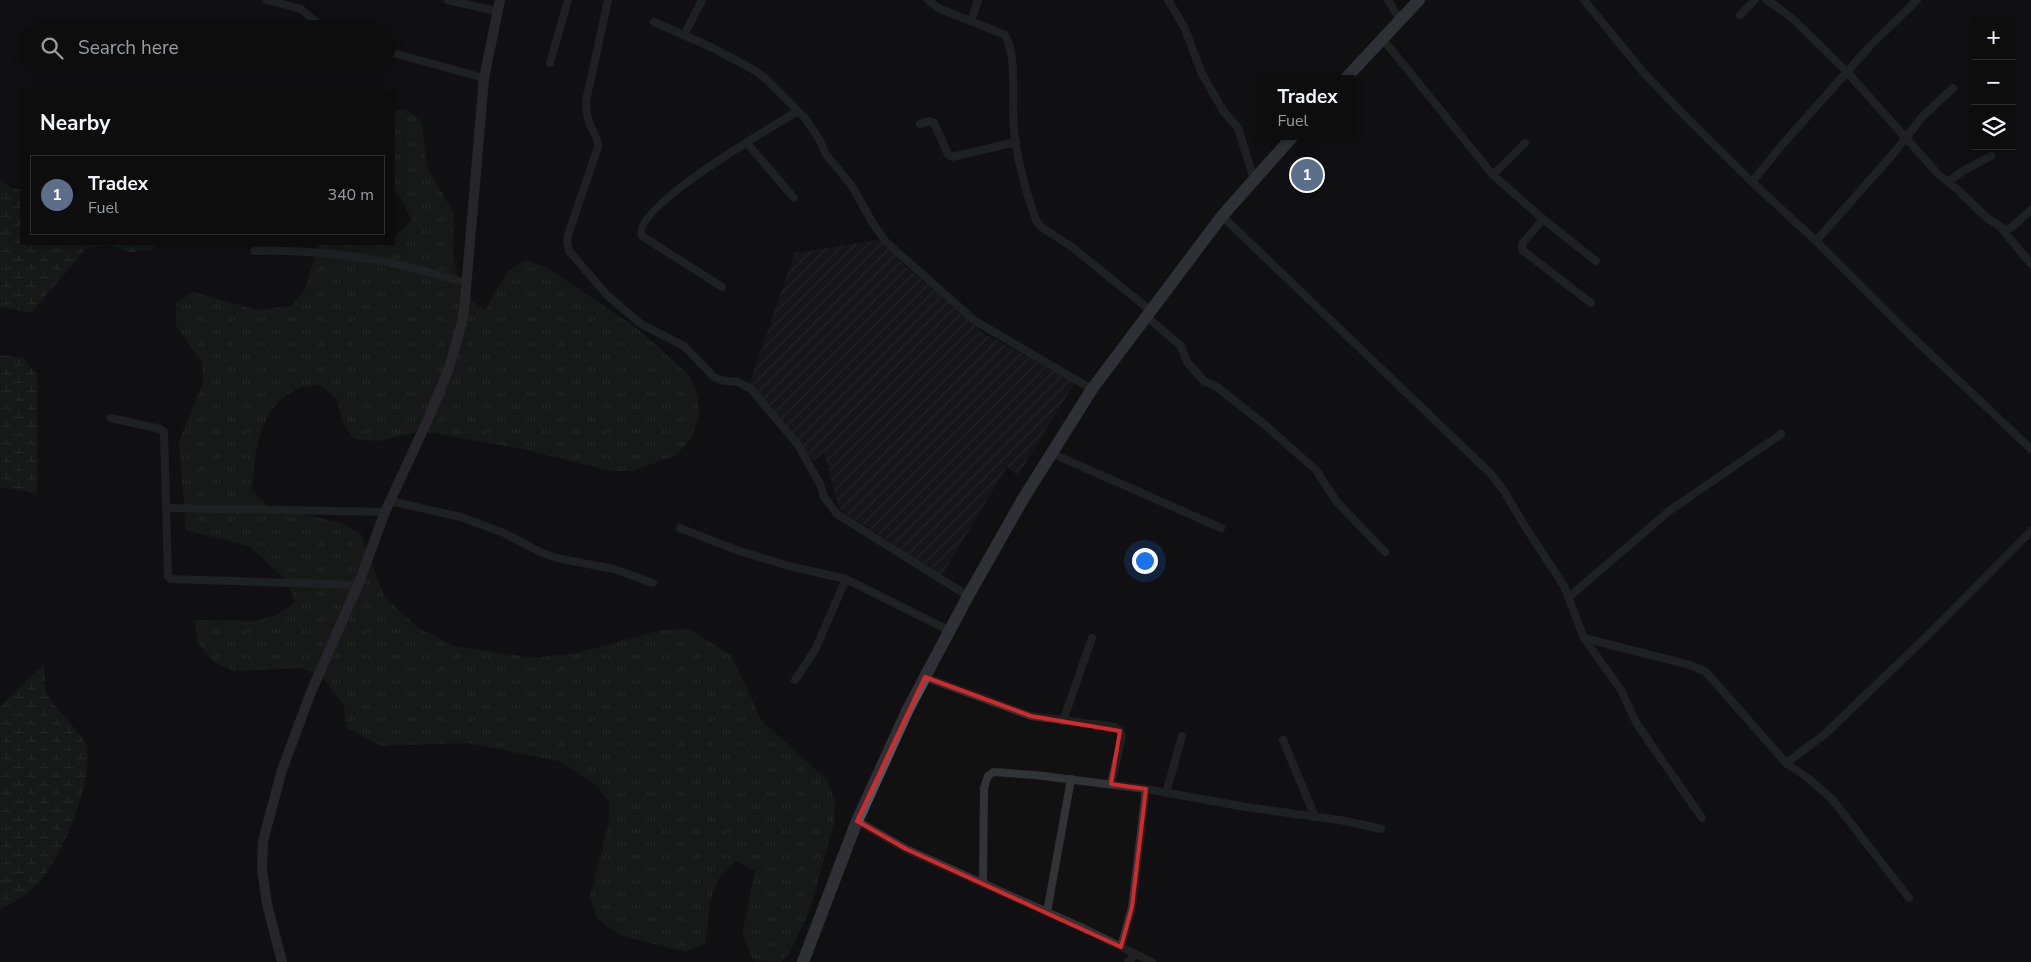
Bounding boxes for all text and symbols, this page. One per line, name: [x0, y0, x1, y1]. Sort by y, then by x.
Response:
map controls: [1971, 15, 2016, 150]
button: +: [1971, 15, 2016, 60]
search box: [20, 20, 395, 75]
icon: search: [38, 34, 66, 62]
text: Search here: [78, 35, 179, 61]
button: −: [1971, 60, 2016, 105]
popup: [1260, 75, 1355, 140]
text: Tradex: [1277, 84, 1338, 110]
button: layers: [1971, 105, 2016, 150]
text: Nearby: [40, 109, 110, 137]
text: Fuel: [1277, 110, 1308, 132]
pin: 1: [1291, 156, 1323, 194]
text: Tradex: [88, 171, 148, 197]
text: 1: [52, 184, 62, 206]
text: 340 m: [327, 184, 374, 206]
text: Fuel: [88, 197, 119, 219]
your location: [1132, 548, 1158, 574]

